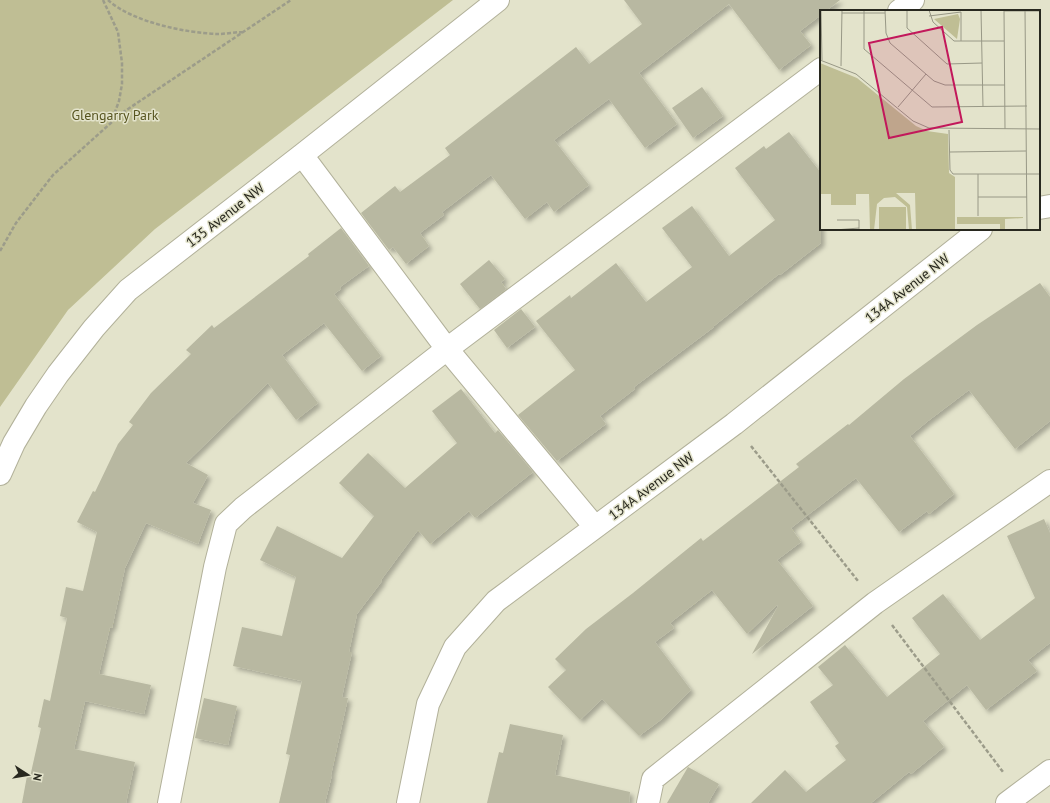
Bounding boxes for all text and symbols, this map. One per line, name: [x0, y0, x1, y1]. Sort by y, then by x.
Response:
inset map: [820, 10, 1040, 230]
park label: Glengarry Park: [72, 106, 159, 124]
street label: 135 Avenue NW: [182, 179, 268, 251]
street label: 134A Avenue NW: [861, 249, 953, 327]
street label: 134A Avenue NW: [605, 448, 698, 524]
north arrow: [8, 755, 48, 795]
text: N: [30, 772, 45, 782]

